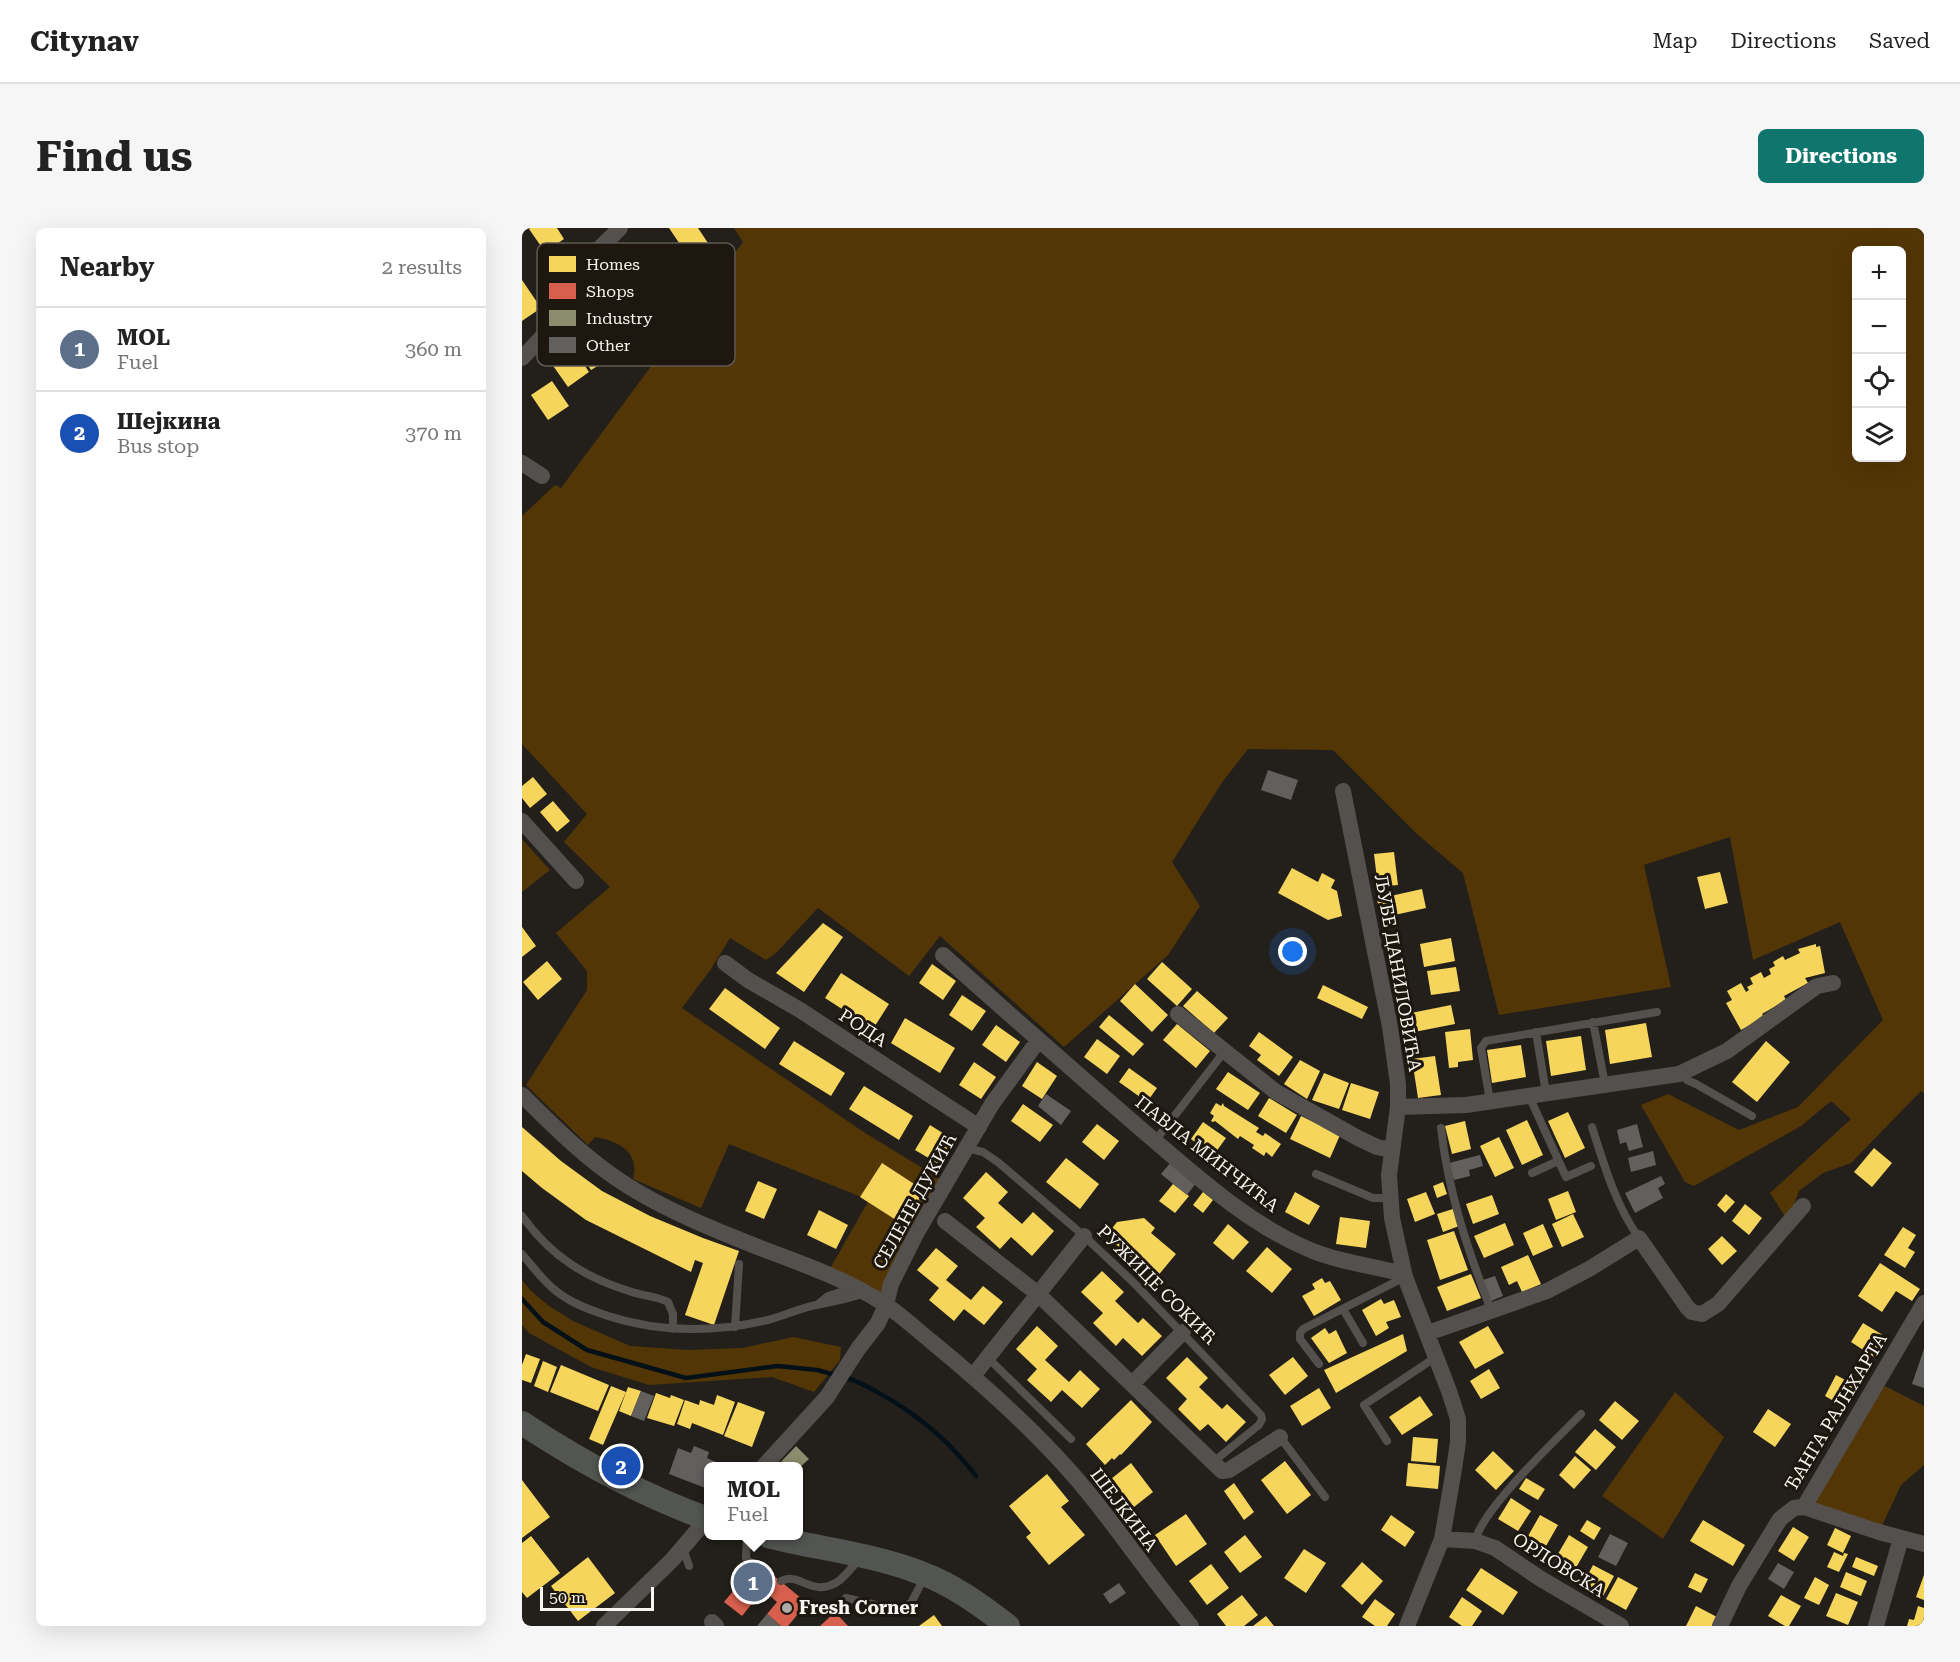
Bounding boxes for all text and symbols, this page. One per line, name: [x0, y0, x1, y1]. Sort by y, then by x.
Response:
text: Citynav: [30, 25, 139, 58]
text: Map: [1653, 29, 1697, 53]
text: Directions: [1730, 29, 1836, 53]
text: Saved: [1869, 29, 1930, 53]
button: Directions: [1758, 129, 1924, 183]
text: Find us: [36, 132, 193, 181]
legend: [537, 243, 735, 366]
map controls: [1852, 246, 1906, 462]
button: +: [1852, 246, 1906, 300]
text: Nearby: [60, 252, 154, 282]
text: 2 results: [382, 255, 462, 279]
text: Homes: [586, 255, 640, 274]
text: Shops: [586, 282, 635, 301]
button: −: [1852, 300, 1906, 354]
text: Industry: [586, 309, 653, 328]
text: MOL: [117, 325, 170, 350]
text: Other: [586, 336, 631, 355]
text: 1: [74, 337, 85, 361]
text: 360 m: [405, 337, 462, 361]
text: Fuel: [117, 350, 158, 374]
button: locate: [1852, 354, 1906, 408]
button: layers: [1852, 408, 1906, 462]
text: Шејкина: [117, 409, 220, 434]
text: 2: [74, 421, 85, 445]
text: 370 m: [405, 421, 462, 445]
text: Bus stop: [117, 434, 199, 458]
street label: ЉУБЕ ДАНИЛОВИЋА: [1371, 873, 1426, 1073]
your location: [1278, 937, 1307, 966]
street label: РОДА: [835, 1004, 892, 1051]
street label: ПАВЛА МИНЧИЋА: [1131, 1091, 1283, 1216]
street label: СЕЛЕНЕ ДУКИЋ: [868, 1129, 961, 1272]
street label: РУЖИЦЕ СОКИЋ: [1093, 1221, 1222, 1349]
street label: ЂАНГА РАЈНХАРТА: [1780, 1329, 1891, 1494]
pin: 2: [602, 1444, 640, 1488]
popup: [704, 1462, 803, 1540]
street label: ШЕЈКИНА: [1086, 1464, 1163, 1556]
text: MOL: [727, 1477, 780, 1502]
text: Fuel: [727, 1502, 768, 1526]
street label: ОРЛОВСКА: [1509, 1528, 1610, 1601]
pin: 1: [734, 1560, 772, 1604]
scale bar: [540, 1584, 654, 1612]
text: 50 m: [549, 1588, 586, 1607]
place label: Fresh Corner: [799, 1597, 918, 1618]
marker: Fresh Corner: [780, 1601, 794, 1615]

